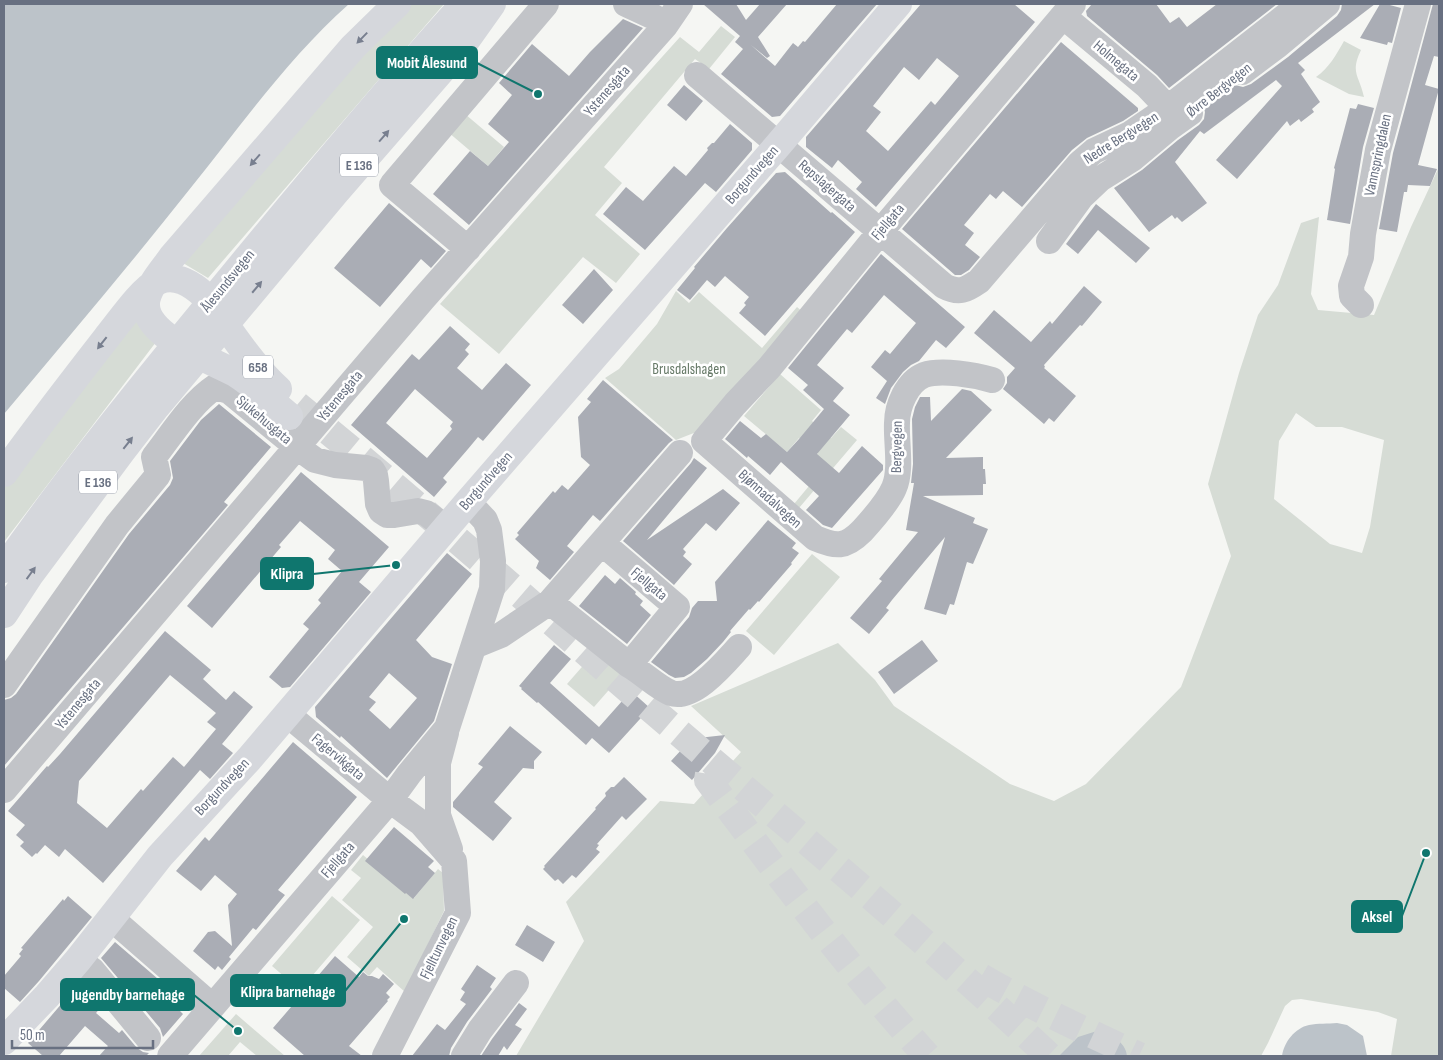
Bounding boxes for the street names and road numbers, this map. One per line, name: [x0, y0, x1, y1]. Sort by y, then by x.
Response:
street label: Holmegata: [1089, 36, 1143, 86]
street label: Øvre Bergvegen: [1182, 58, 1256, 122]
street label: Ystenesgata: [580, 62, 634, 120]
street label: Nedre Bergvegen: [1080, 107, 1162, 169]
street label: Vannspringdalen: [1360, 112, 1396, 198]
street label: Borgundvegen: [721, 142, 783, 208]
road number: E 136: [340, 154, 378, 176]
street label: Repslagergata: [794, 156, 860, 216]
street label: Fjellgata: [867, 200, 909, 244]
street label: Ålesundsvegen: [196, 246, 259, 317]
road number: 658: [243, 356, 273, 378]
street label: Ystenesgata: [313, 366, 367, 426]
street label: Sjukehusgata: [232, 391, 296, 449]
street label: Bergvegen: [887, 421, 907, 473]
street label: Borgundvegen: [455, 448, 517, 514]
street label: Bjønnadalvegen: [734, 465, 806, 533]
road number: E 136: [79, 471, 117, 494]
street label: Fjellgata: [627, 563, 671, 605]
street label: Ystenesgata: [51, 674, 105, 734]
street label: Fagervikgata: [308, 729, 369, 785]
street label: Borgundvegen: [191, 754, 253, 820]
street label: Fjellgata: [317, 838, 359, 882]
street label: Fjelltunvegen: [416, 913, 462, 983]

